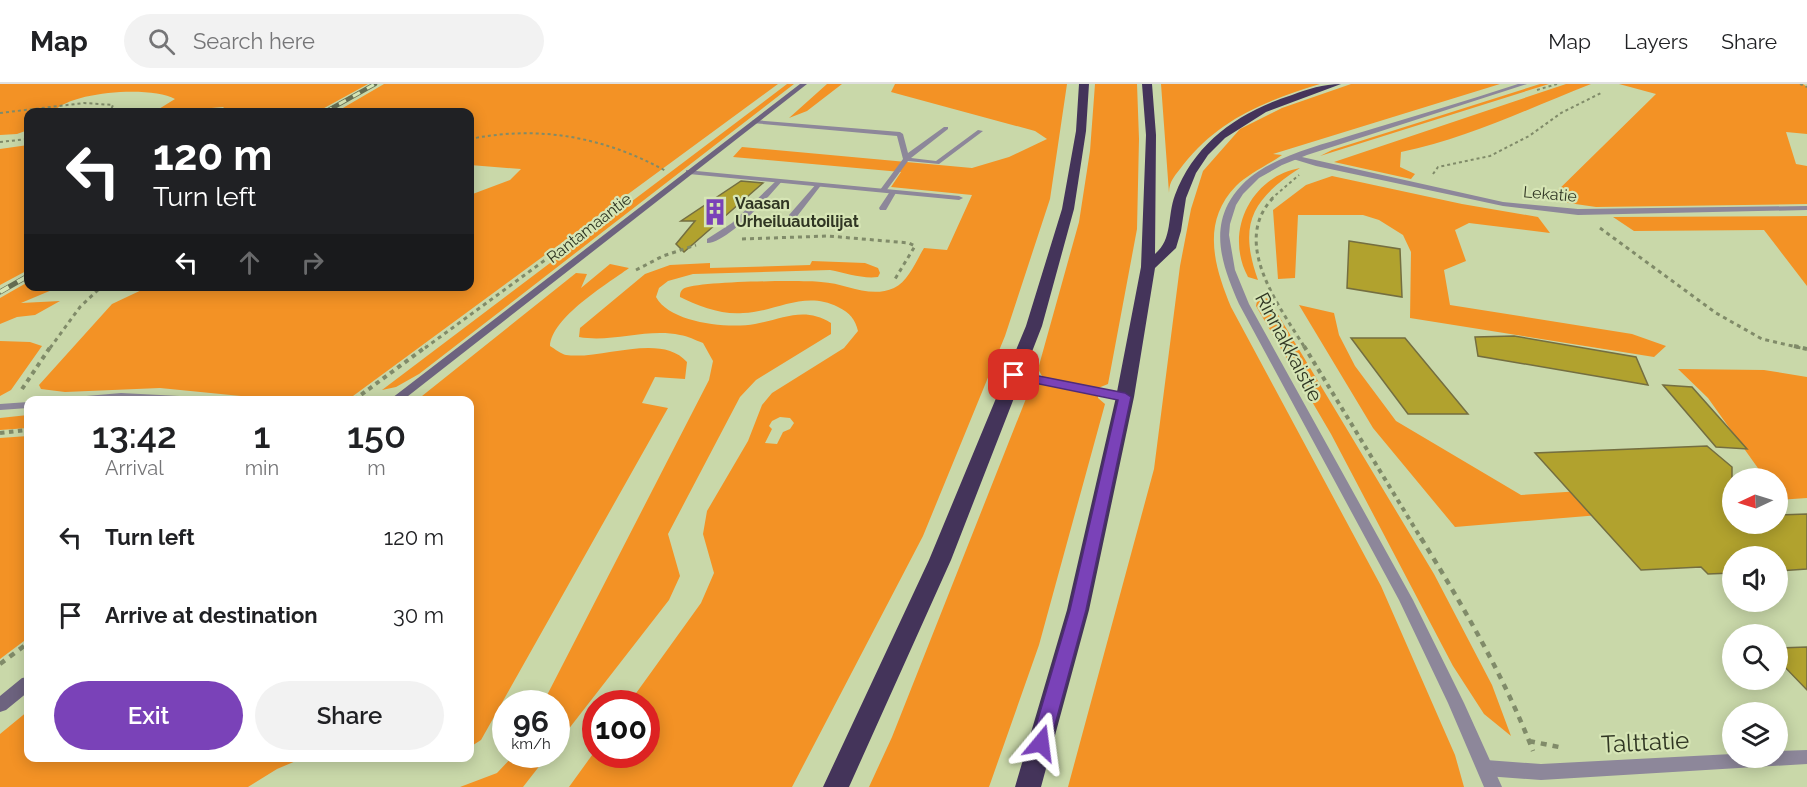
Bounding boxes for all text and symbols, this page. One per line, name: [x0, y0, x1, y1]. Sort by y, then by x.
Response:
search box: [124, 14, 544, 68]
text: Map: [30, 25, 88, 58]
icon: search: [145, 25, 178, 58]
text: Search here: [193, 28, 315, 54]
text: Map: [1548, 29, 1591, 54]
text: Layers: [1624, 29, 1688, 54]
text: Share: [1721, 29, 1777, 54]
text: 120 m: [153, 131, 272, 180]
icon: left: [54, 132, 132, 210]
text: Turn left: [153, 181, 256, 212]
street label: Lekatie: [1522, 182, 1578, 206]
street label: Rantamaantie: [543, 189, 635, 267]
place label: Vaasan Urheiluautoilijat: [735, 194, 859, 231]
building icon: Vaasan Urheiluautoilijat: [700, 197, 730, 227]
icon: left: [170, 246, 203, 279]
icon: ahead: [233, 246, 266, 279]
icon: right: [296, 246, 329, 279]
street label: Rinnakkaistie: [1250, 288, 1328, 406]
pin: [988, 349, 1039, 400]
icon: arrive: [997, 358, 1030, 391]
text: 13:42: [92, 414, 177, 456]
text: 1: [253, 414, 270, 456]
text: 150: [347, 414, 406, 456]
text: Arrival: [105, 456, 164, 480]
text: min: [245, 456, 279, 480]
text: m: [367, 456, 386, 480]
north arrow: [1722, 468, 1788, 534]
map controls: [1722, 468, 1788, 768]
icon: left: [54, 521, 87, 554]
text: Turn left: [105, 524, 195, 550]
text: 120 m: [384, 524, 444, 550]
button: sound: [1722, 546, 1788, 612]
icon: arrive: [54, 599, 87, 632]
text: Arrive at destination: [105, 602, 318, 628]
text: 30 m: [393, 602, 444, 628]
button: search: [1722, 624, 1788, 690]
button: Exit: [54, 681, 243, 750]
button: Share: [255, 681, 444, 750]
speed limit sign: 100: [582, 690, 660, 768]
button: layers: [1722, 702, 1788, 768]
text: 96: [513, 704, 549, 739]
position arrow: [1009, 711, 1073, 775]
street label: Talttatie: [1600, 725, 1690, 759]
text: km/h: [511, 735, 551, 753]

